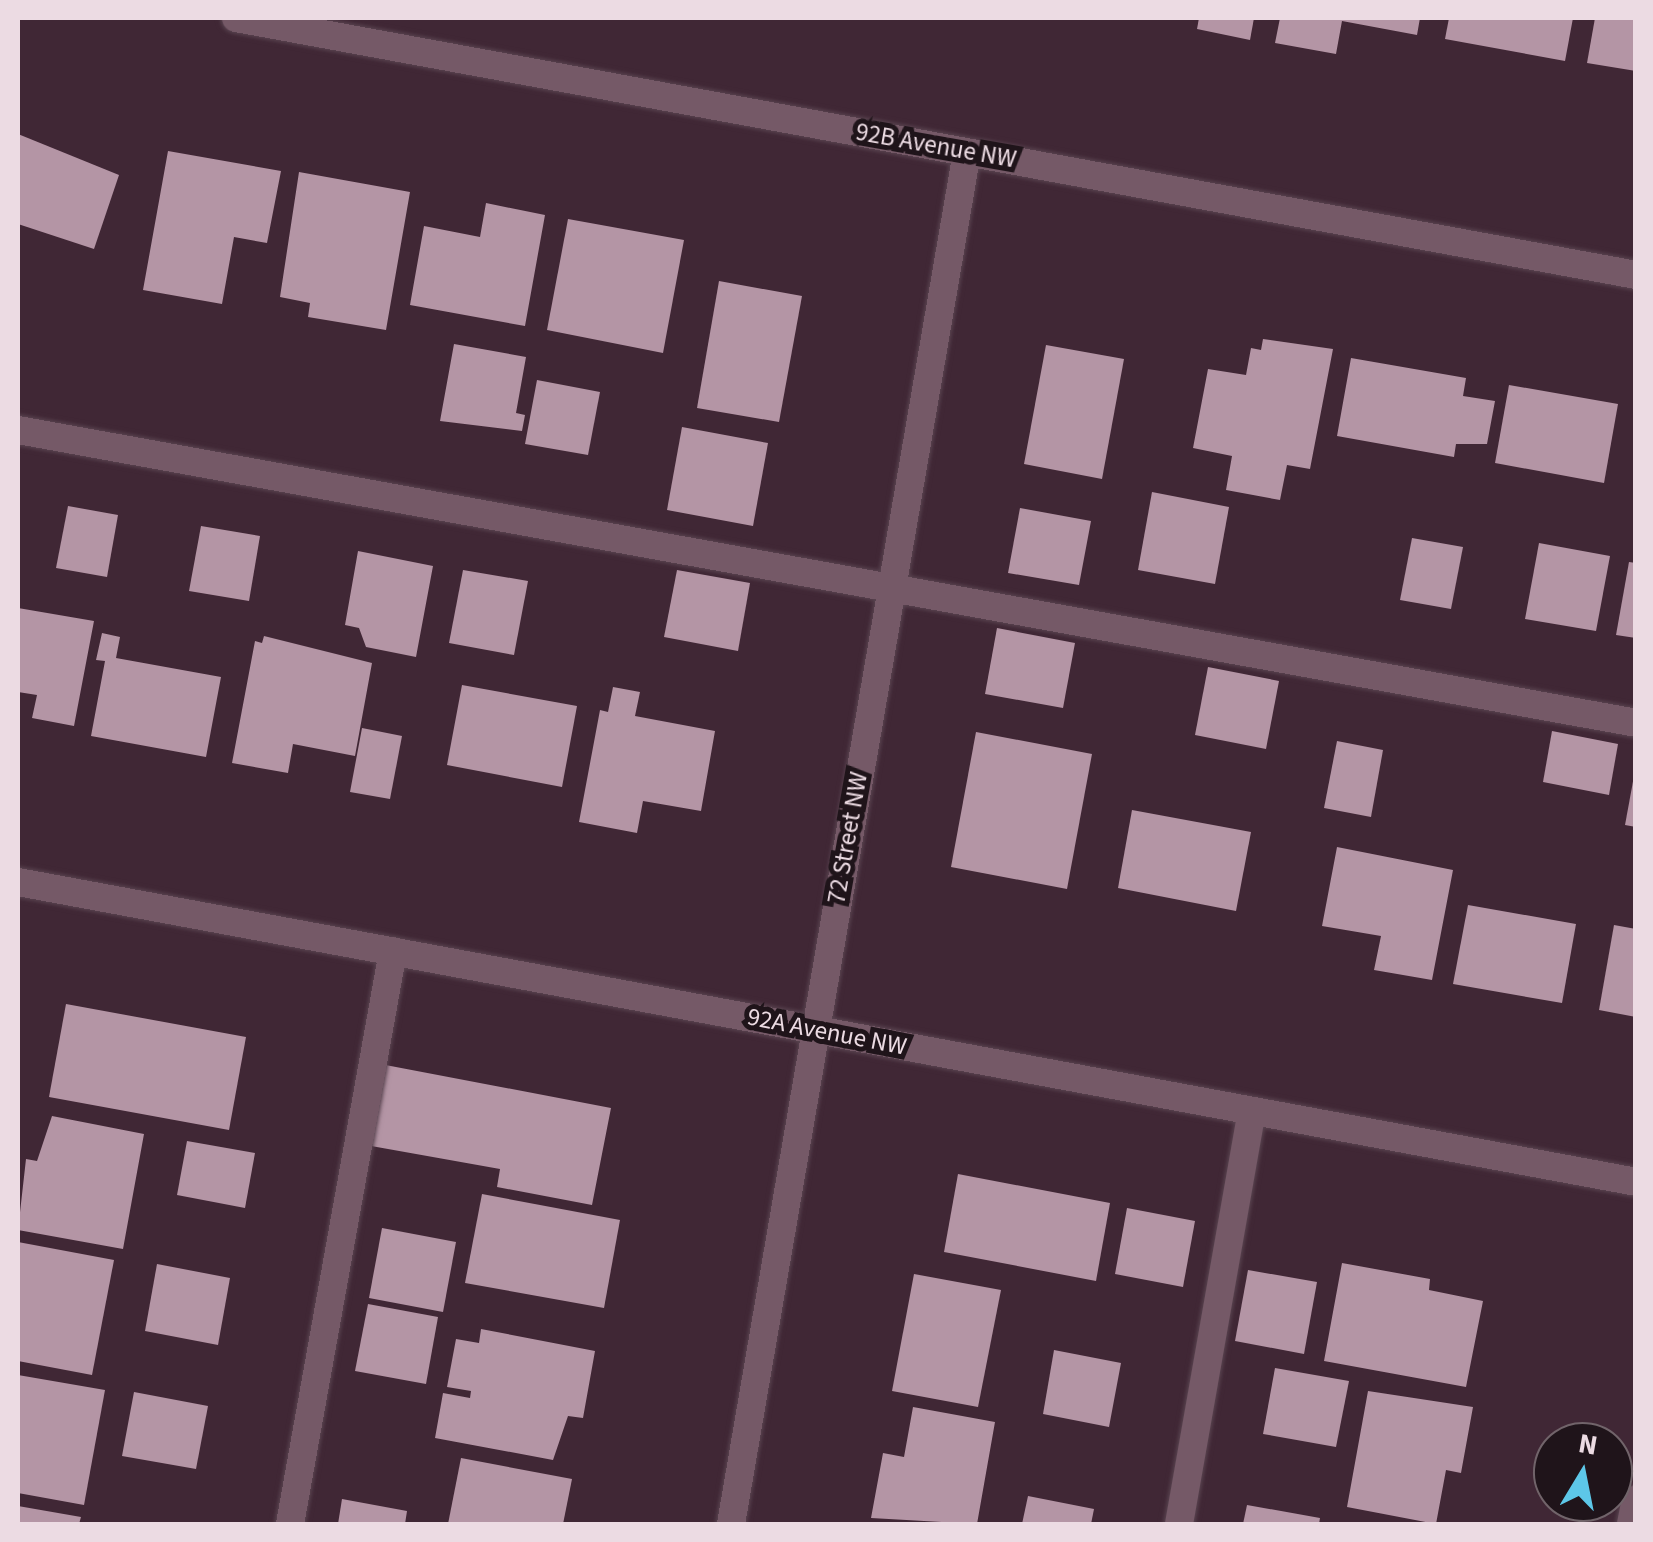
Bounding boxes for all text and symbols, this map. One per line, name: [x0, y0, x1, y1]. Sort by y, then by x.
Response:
street label: 92B Avenue NW: [853, 117, 1019, 175]
street label: 72 Street NW: [822, 770, 874, 906]
street label: 92A Avenue NW: [745, 1002, 909, 1062]
north arrow: [1533, 1422, 1633, 1522]
text: N: [1575, 1423, 1601, 1466]

